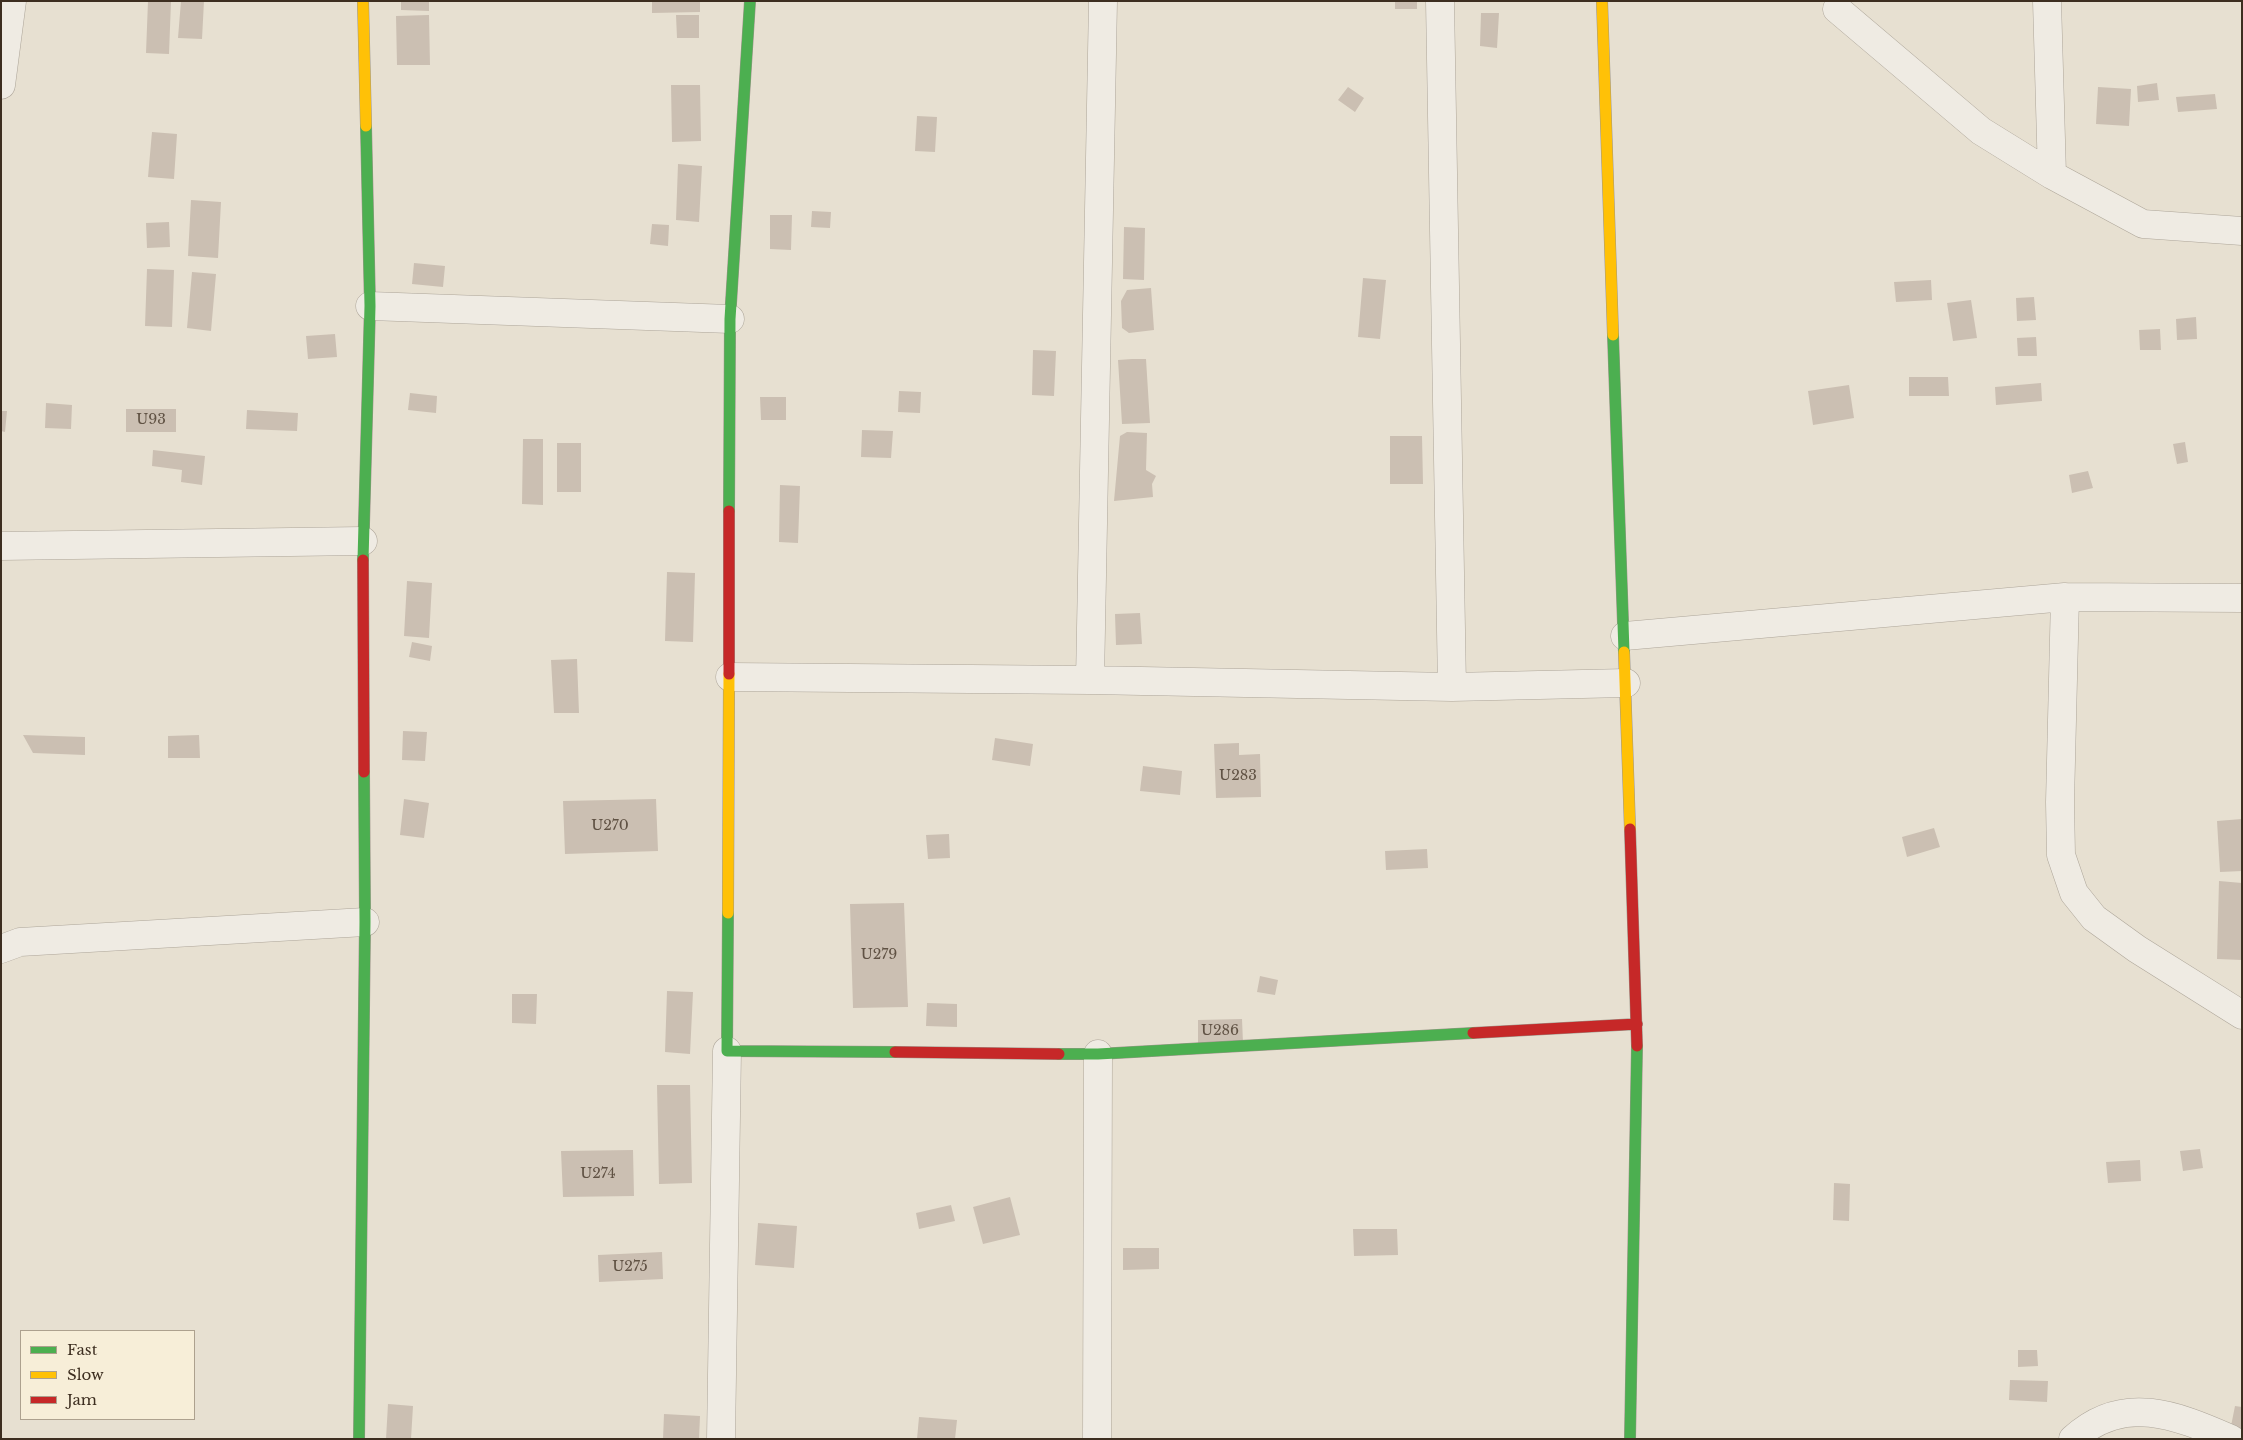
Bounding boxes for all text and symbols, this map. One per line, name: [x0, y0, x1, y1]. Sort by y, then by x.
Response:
house number: U93: [136, 412, 166, 428]
house number: U283: [1219, 768, 1257, 784]
house number: U270: [591, 818, 629, 834]
house number: U279: [861, 947, 897, 963]
house number: U286: [1201, 1023, 1239, 1039]
house number: U274: [580, 1166, 616, 1182]
house number: U275: [612, 1259, 648, 1275]
legend: [20, 1330, 195, 1420]
text: Fast: [67, 1340, 97, 1359]
text: Slow: [67, 1365, 104, 1384]
text: Jam: [67, 1390, 97, 1409]

